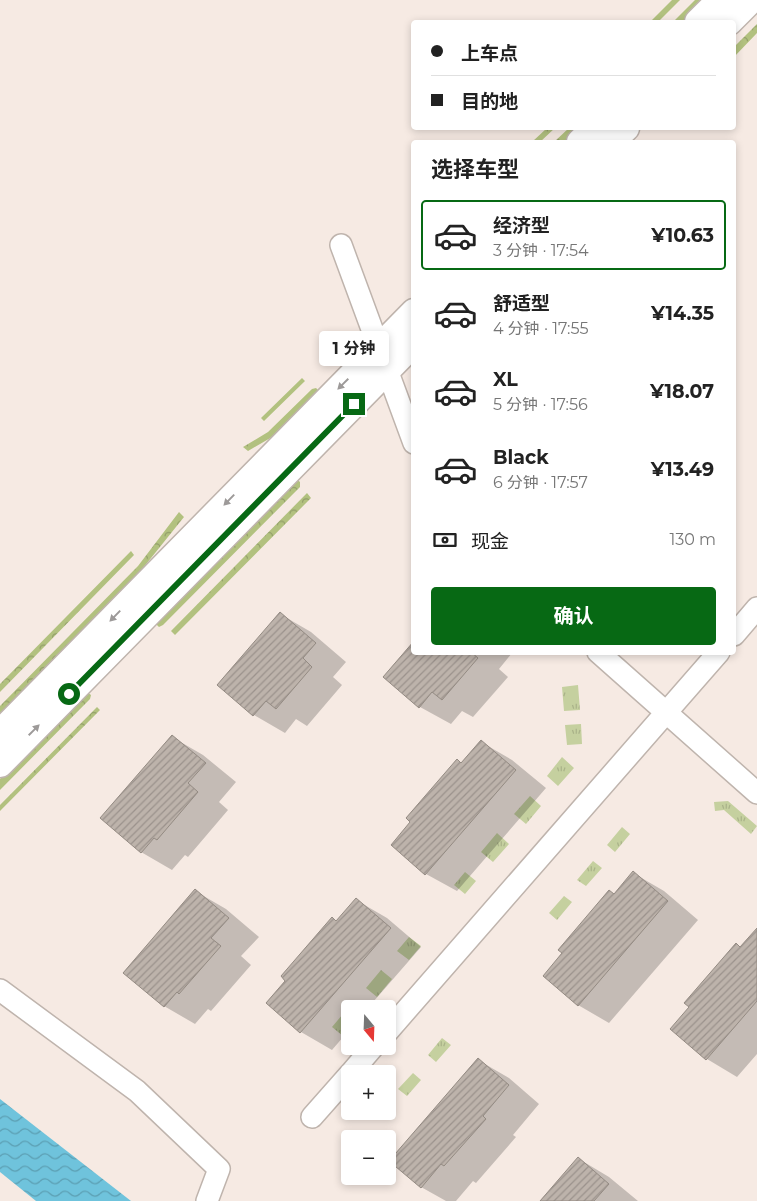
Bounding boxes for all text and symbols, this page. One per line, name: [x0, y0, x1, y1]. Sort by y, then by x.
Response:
text: 上车点: [461, 42, 518, 65]
text: 目的地: [461, 90, 518, 113]
text: 选择车型: [431, 156, 519, 183]
icon: car: [433, 213, 478, 258]
text: 经济型: [493, 214, 550, 237]
text: ¥10.63: [651, 224, 714, 247]
text: 3 分钟 · 17:54: [493, 241, 589, 260]
icon: car: [433, 291, 478, 336]
text: 舒适型: [493, 292, 550, 315]
text: ¥14.35: [651, 302, 714, 325]
text: 4 分钟 · 17:55: [493, 319, 589, 338]
callout: 1 分钟: [319, 332, 389, 366]
text: 1 分钟: [333, 339, 375, 358]
text: XL: [493, 368, 518, 391]
icon: car: [433, 369, 478, 414]
one-way arrow: [337, 378, 349, 390]
text: ¥18.07: [650, 380, 714, 403]
route end: [343, 393, 365, 415]
text: 5 分钟 · 17:56: [493, 395, 588, 414]
text: Black: [493, 446, 549, 469]
icon: car: [433, 447, 478, 492]
text: ¥13.49: [651, 458, 714, 481]
text: 6 分钟 · 17:57: [493, 473, 588, 492]
one-way arrow: [223, 494, 235, 506]
icon: cash: [431, 526, 459, 554]
text: 现金: [471, 530, 509, 553]
text: 130 m: [669, 530, 716, 549]
button: 确认: [431, 587, 716, 645]
one-way arrow: [109, 609, 121, 621]
route start: [58, 683, 80, 705]
one-way arrow: [28, 724, 40, 736]
north arrow: [341, 1000, 396, 1055]
map controls: [341, 1000, 396, 1185]
button: +: [341, 1065, 396, 1120]
button: −: [341, 1130, 396, 1185]

